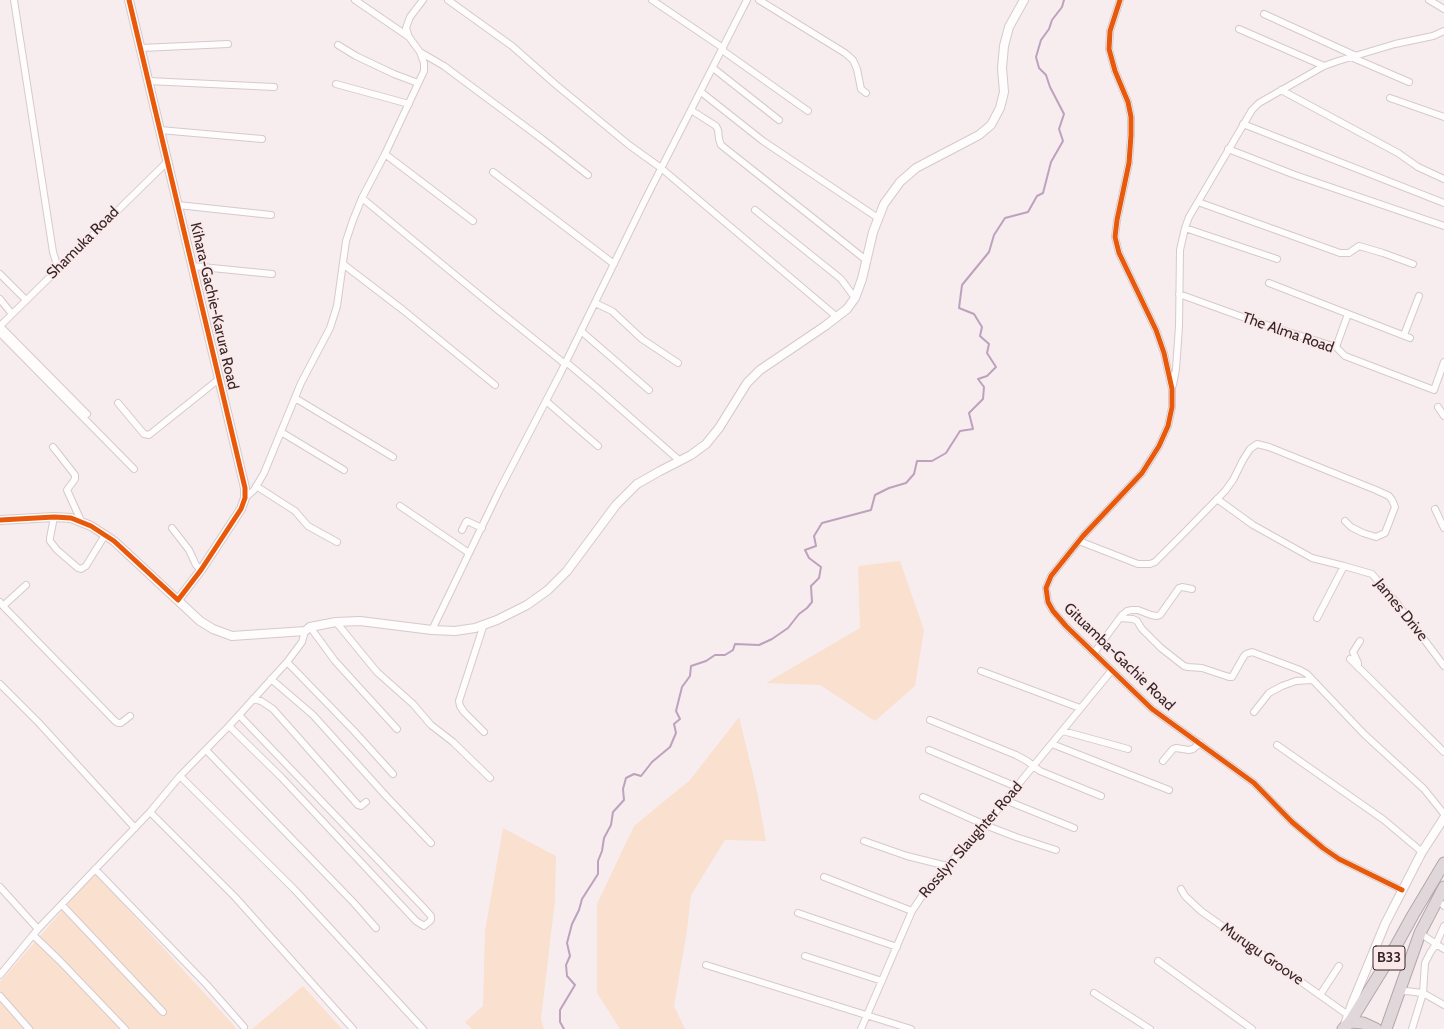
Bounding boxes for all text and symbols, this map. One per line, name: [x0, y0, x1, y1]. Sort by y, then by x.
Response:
street label: Shamuka Road: [43, 203, 123, 283]
street label: Kihara-Gachie-Karura Road: [186, 221, 242, 391]
street label: The Alma Road: [1240, 309, 1336, 357]
street label: James Drive: [1370, 575, 1432, 645]
street label: Gituamba-Gachie Road: [1060, 599, 1178, 715]
street label: Rosslyn Slaughter Road: [916, 778, 1026, 902]
street label: Murugu Groove: [1217, 919, 1307, 989]
road number: B33: [1373, 946, 1405, 970]

